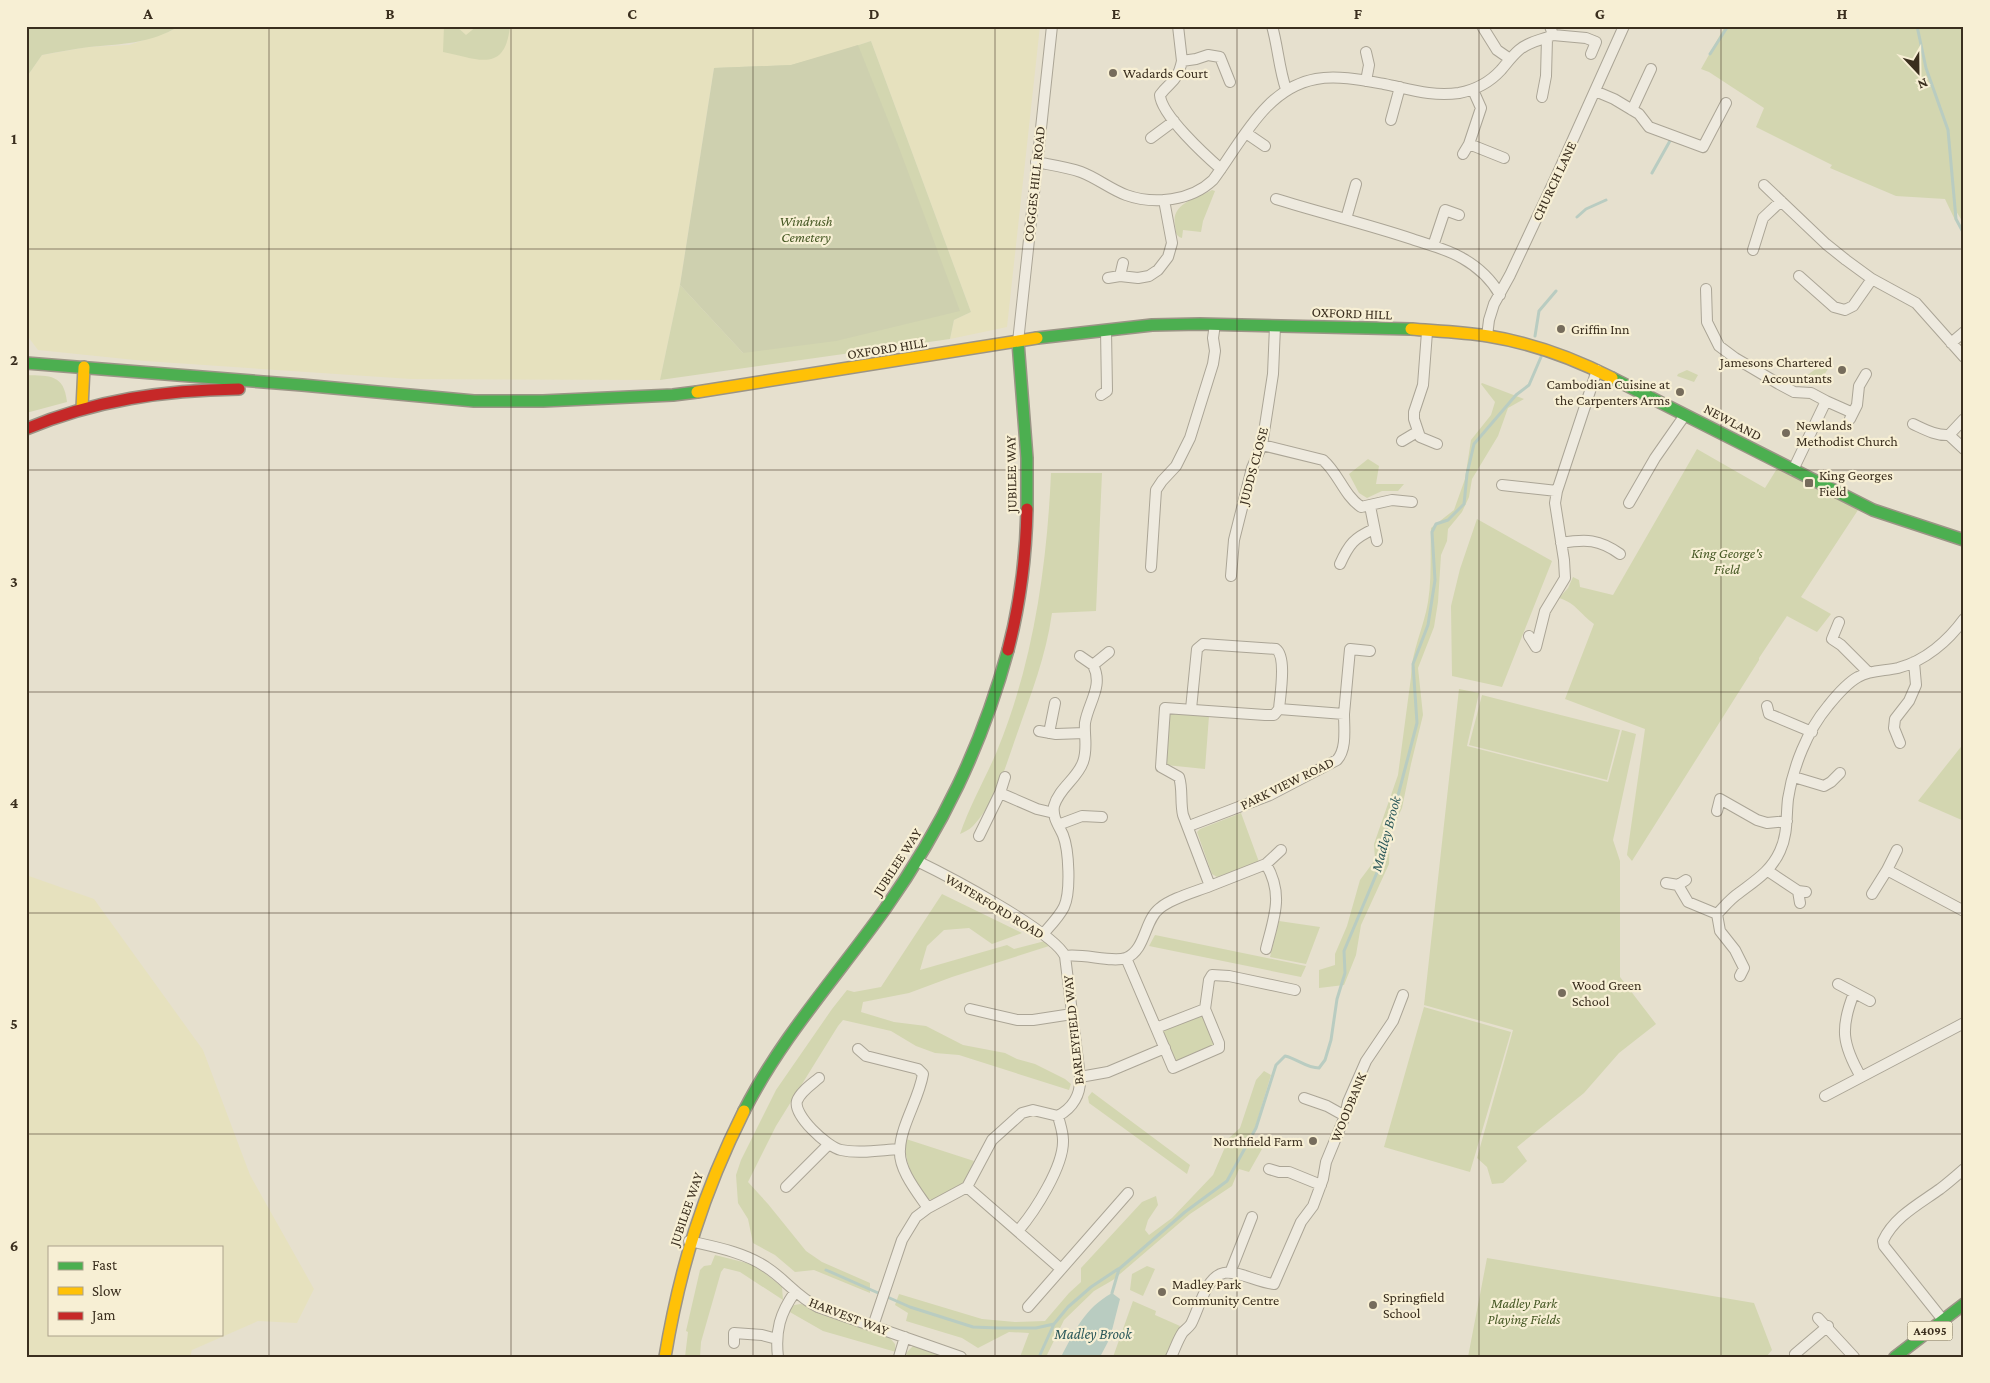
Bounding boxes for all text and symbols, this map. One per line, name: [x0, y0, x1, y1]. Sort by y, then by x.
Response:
text: A: [142, 5, 153, 22]
text: B: [385, 5, 395, 22]
text: C: [627, 5, 637, 22]
text: D: [868, 5, 880, 22]
text: E: [1111, 5, 1121, 22]
text: F: [1354, 5, 1363, 22]
text: G: [1595, 5, 1605, 22]
text: H: [1837, 5, 1848, 22]
north arrow: [1892, 48, 1942, 98]
place label: Wadards Court: [1123, 65, 1208, 81]
marker: Wadards Court: [1107, 67, 1119, 79]
text: N: [1915, 75, 1930, 93]
street label: COGGES HILL ROAD: [1020, 125, 1048, 243]
text: 1: [11, 130, 17, 147]
street label: CHURCH LANE: [1529, 138, 1580, 223]
park label: Windrush Cemetery: [779, 213, 833, 245]
street label: OXFORD HILL: [1312, 304, 1392, 322]
place label: Griffin Inn: [1571, 321, 1630, 337]
marker: Griffin Inn: [1555, 323, 1567, 335]
street label: OXFORD HILL: [846, 334, 928, 362]
text: 2: [10, 351, 18, 368]
place label: Jamesons Chartered Accountants: [1718, 354, 1833, 386]
marker: Jamesons Chartered Accountants: [1836, 364, 1848, 376]
place label: Cambodian Cuisine at the Carpenters Arms: [1546, 376, 1670, 408]
marker: Cambodian Cuisine at the Carpenters Arms: [1674, 386, 1686, 398]
street label: NEWLAND: [1701, 400, 1765, 444]
place label: Newlands Methodist Church: [1796, 417, 1898, 449]
street label: JUDDS CLOSE: [1234, 425, 1271, 509]
marker: Newlands Methodist Church: [1780, 427, 1792, 439]
street label: JUBILEE WAY: [1002, 435, 1020, 515]
place label: King Georges Field: [1819, 467, 1893, 499]
marker: King Georges Field: [1803, 477, 1815, 489]
park label: King George's Field: [1691, 545, 1763, 577]
text: 3: [10, 573, 18, 590]
street label: PARK VIEW ROAD: [1238, 753, 1336, 813]
water label: Madley Brook: [1368, 793, 1405, 875]
text: 4: [10, 794, 19, 811]
street label: JUBILEE WAY: [868, 825, 925, 900]
street label: WATERFORD ROAD: [942, 870, 1048, 942]
street label: BARLEYFIELD WAY: [1059, 974, 1087, 1085]
place label: Wood Green School: [1572, 977, 1642, 1009]
marker: Wood Green School: [1556, 987, 1568, 999]
text: 5: [10, 1015, 18, 1032]
street label: WOODBANK: [1327, 1069, 1370, 1144]
place label: Northfield Farm: [1213, 1133, 1303, 1149]
marker: Northfield Farm: [1307, 1135, 1319, 1147]
street label: JUBILEE WAY: [665, 1169, 706, 1250]
text: 6: [10, 1237, 18, 1254]
legend: [48, 1246, 222, 1336]
text: Fast: [92, 1257, 118, 1273]
place label: Madley Park Community Centre: [1172, 1276, 1279, 1308]
text: Slow: [92, 1283, 122, 1299]
marker: Madley Park Community Centre: [1156, 1286, 1168, 1298]
place label: Springfield School: [1383, 1289, 1445, 1321]
street label: HARVEST WAY: [807, 1293, 892, 1339]
park label: Madley Park Playing Fields: [1488, 1295, 1561, 1327]
marker: Springfield School: [1367, 1299, 1379, 1311]
text: Jam: [90, 1307, 115, 1324]
road number: A4095: [1908, 1322, 1952, 1340]
water label: Madley Brook: [1053, 1326, 1133, 1343]

